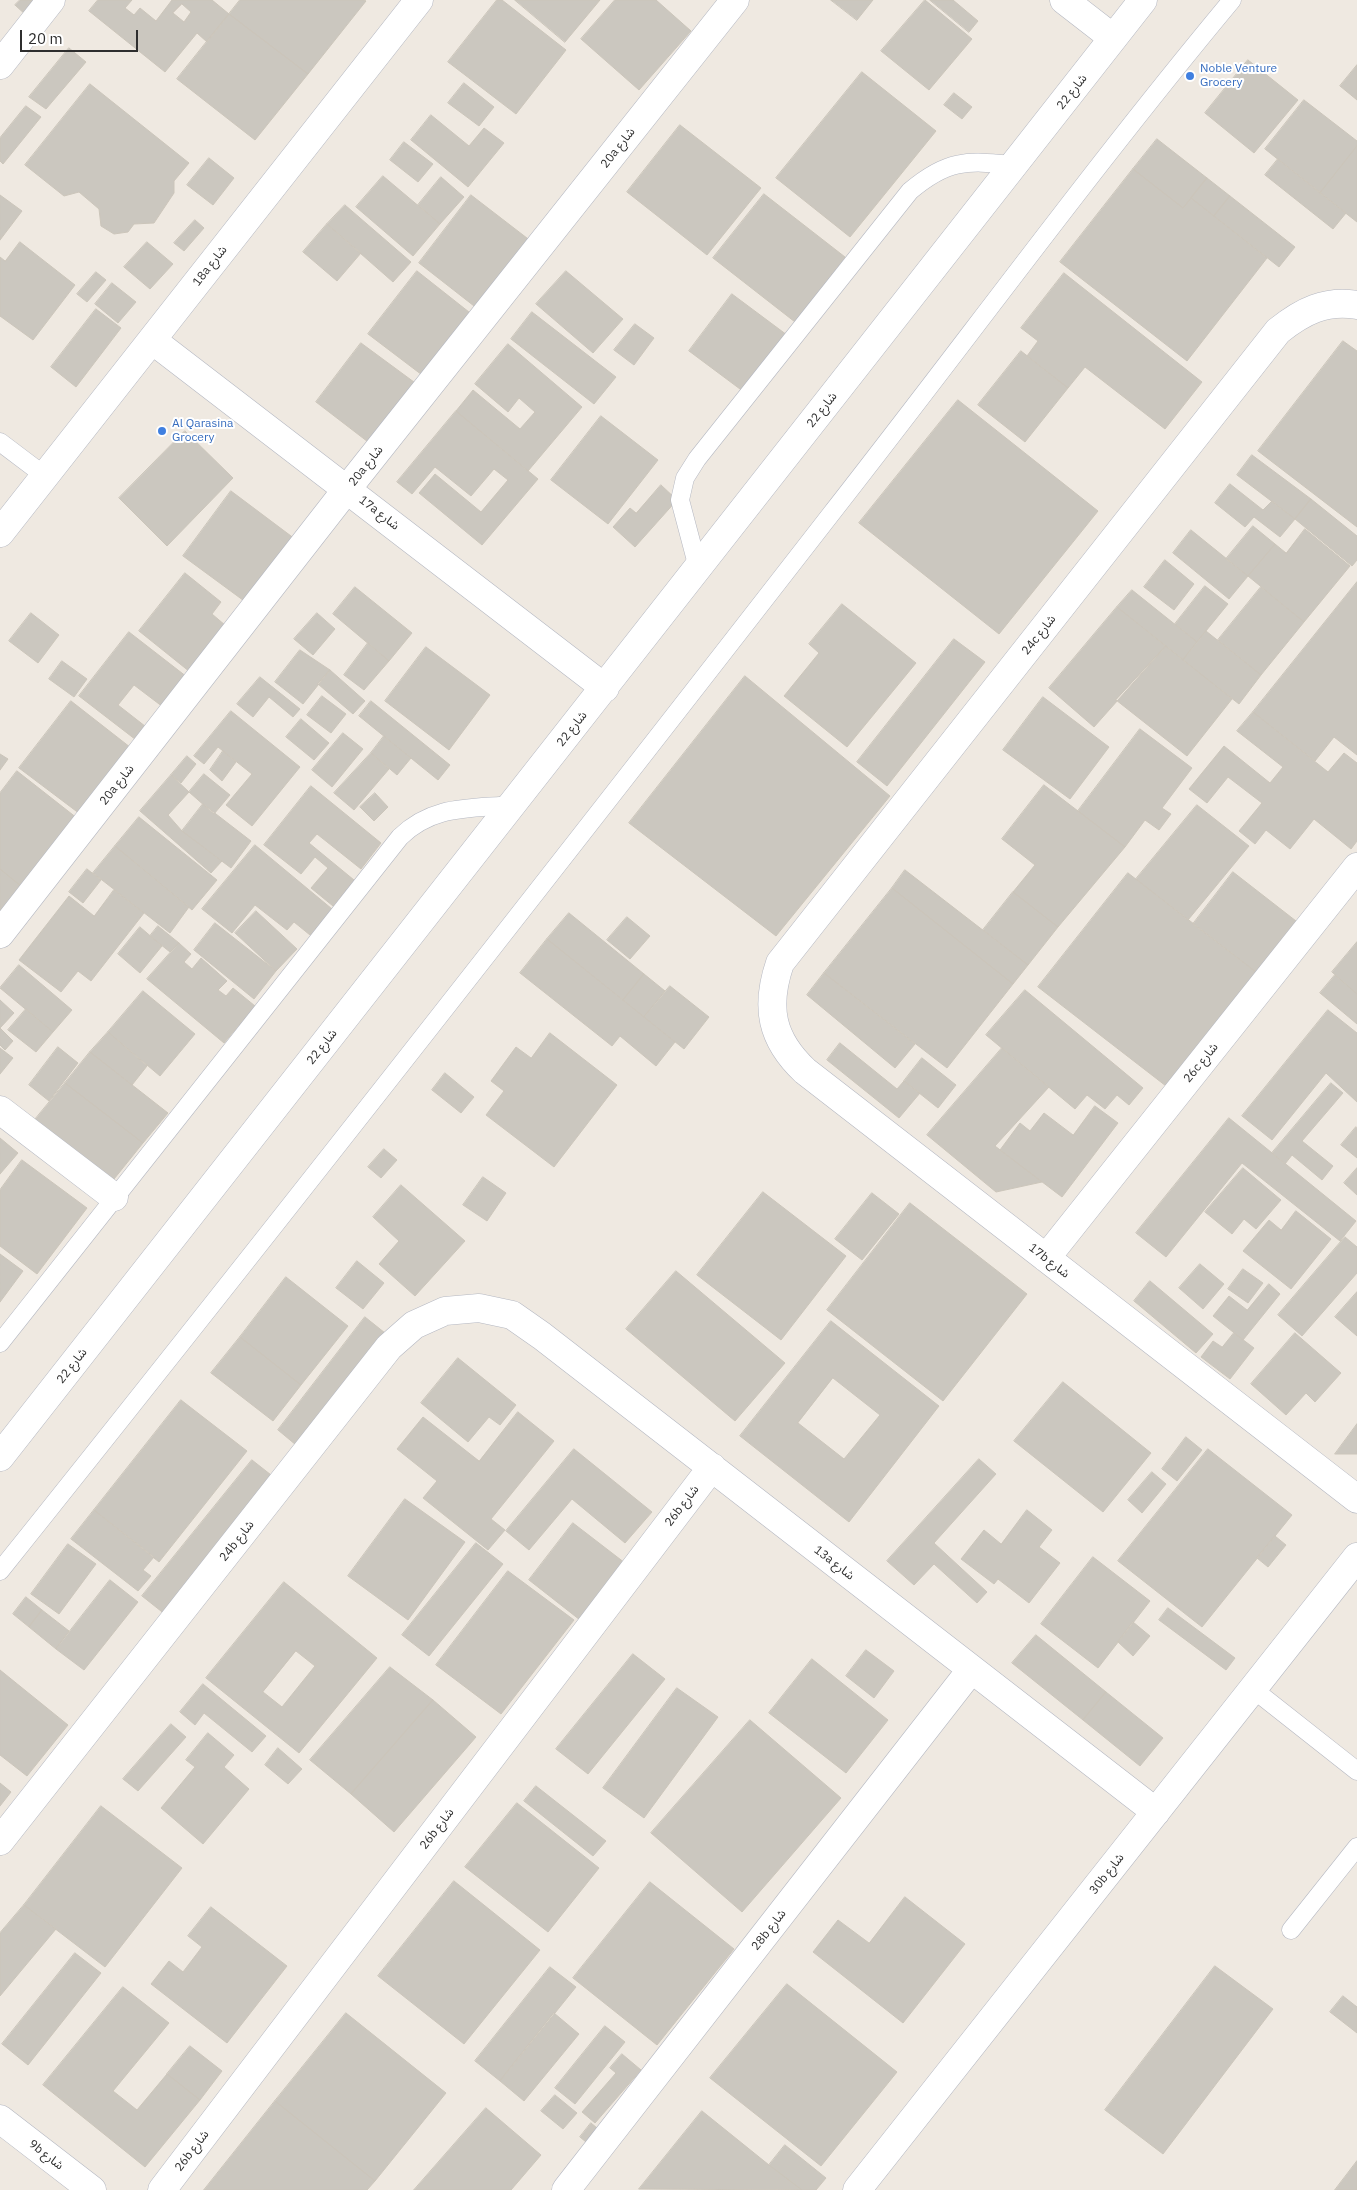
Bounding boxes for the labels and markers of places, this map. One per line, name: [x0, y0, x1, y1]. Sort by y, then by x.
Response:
place label: Noble Venture Grocery: [1200, 62, 1277, 90]
marker: Noble Venture Grocery: [1184, 70, 1196, 82]
place label: Al Qarasina Grocery: [172, 417, 234, 445]
marker: Al Qarasina Grocery: [156, 425, 168, 437]

